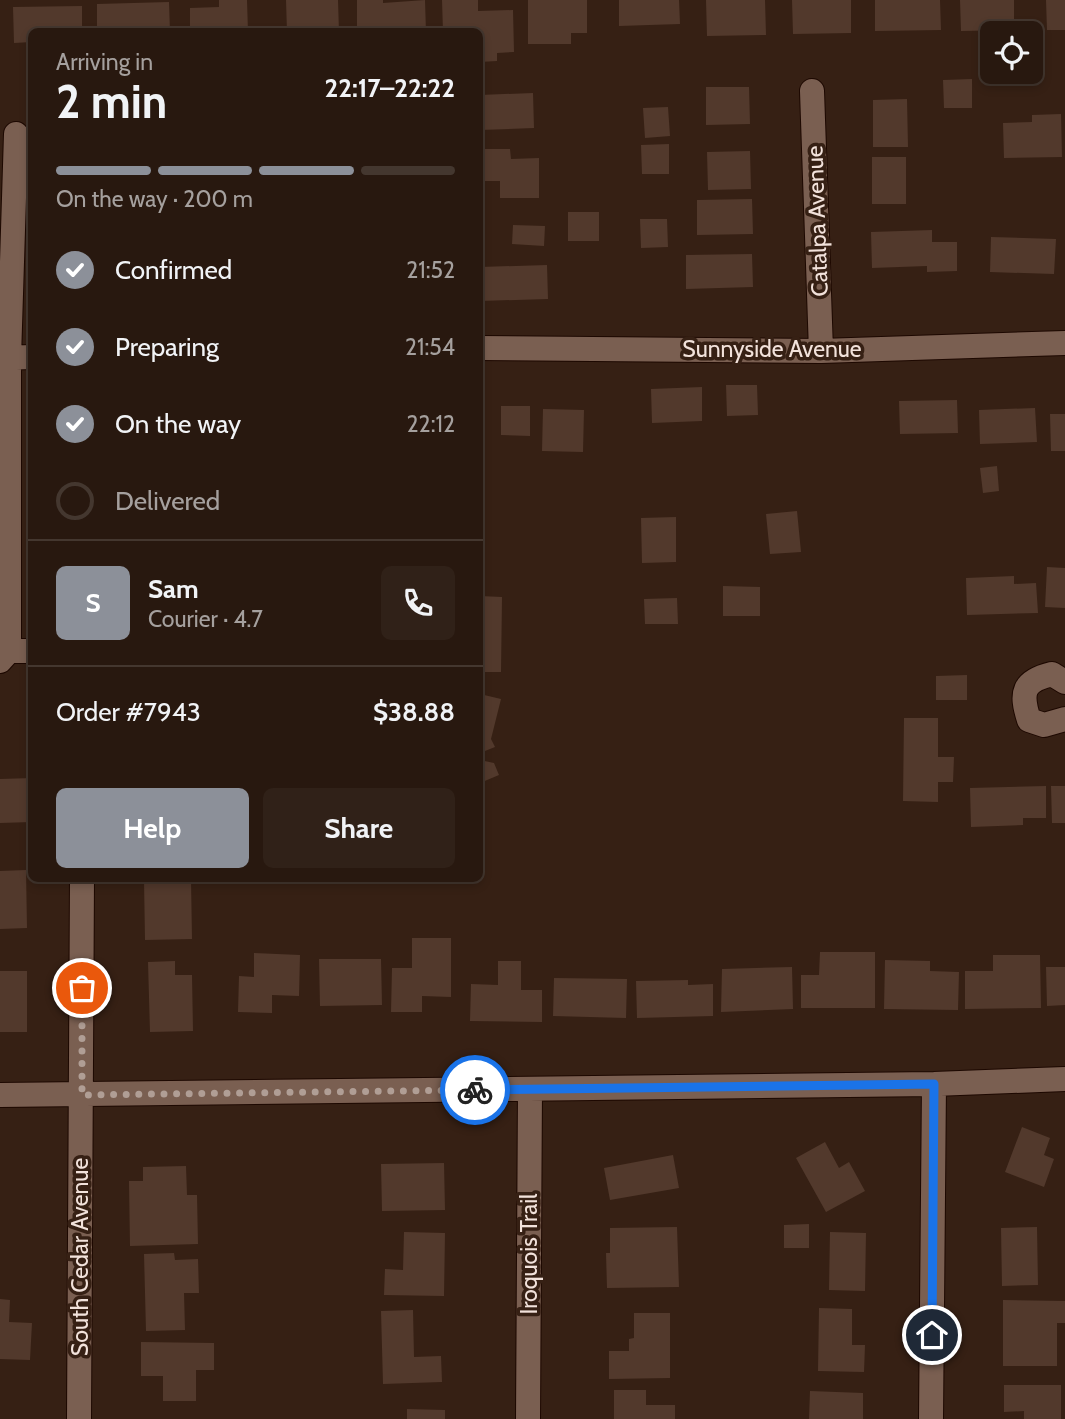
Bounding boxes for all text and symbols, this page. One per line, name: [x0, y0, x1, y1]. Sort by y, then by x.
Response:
map controls: [980, 21, 1043, 84]
button: locate: [980, 21, 1043, 84]
text: Arriving in: [56, 48, 153, 76]
text: 22:17–22:22: [324, 72, 455, 104]
text: 2 min: [56, 74, 167, 130]
street label: Catalpa Avenue: [800, 145, 834, 297]
text: On the way · 200 m: [56, 185, 253, 213]
icon: check: [56, 251, 94, 289]
text: Confirmed: [115, 254, 232, 286]
text: 21:52: [406, 256, 455, 284]
icon: check: [56, 328, 94, 366]
text: Preparing: [115, 331, 219, 363]
text: 21:54: [405, 333, 455, 361]
street label: Sunnyside Avenue: [682, 335, 862, 363]
icon: check: [56, 405, 94, 443]
text: On the way: [115, 408, 241, 440]
text: 22:12: [407, 410, 455, 438]
text: Delivered: [115, 485, 220, 517]
button: phone: [381, 566, 455, 640]
text: Sam: [148, 573, 199, 605]
text: S: [85, 587, 101, 619]
text: Courier · 4.7: [148, 605, 263, 633]
text: Order #7943: [56, 696, 201, 728]
text: $38.88: [373, 696, 455, 728]
button: Help: [56, 788, 249, 868]
button: Share: [263, 788, 455, 868]
pin: [52, 958, 112, 1018]
icon: bag: [63, 969, 101, 1007]
courier: [440, 1055, 510, 1125]
icon: bike: [456, 1071, 494, 1109]
street label: South Cedar Avenue: [66, 1158, 94, 1356]
street label: Iroquois Trail: [515, 1193, 543, 1315]
pin: [902, 1305, 962, 1365]
icon: home: [913, 1316, 951, 1354]

